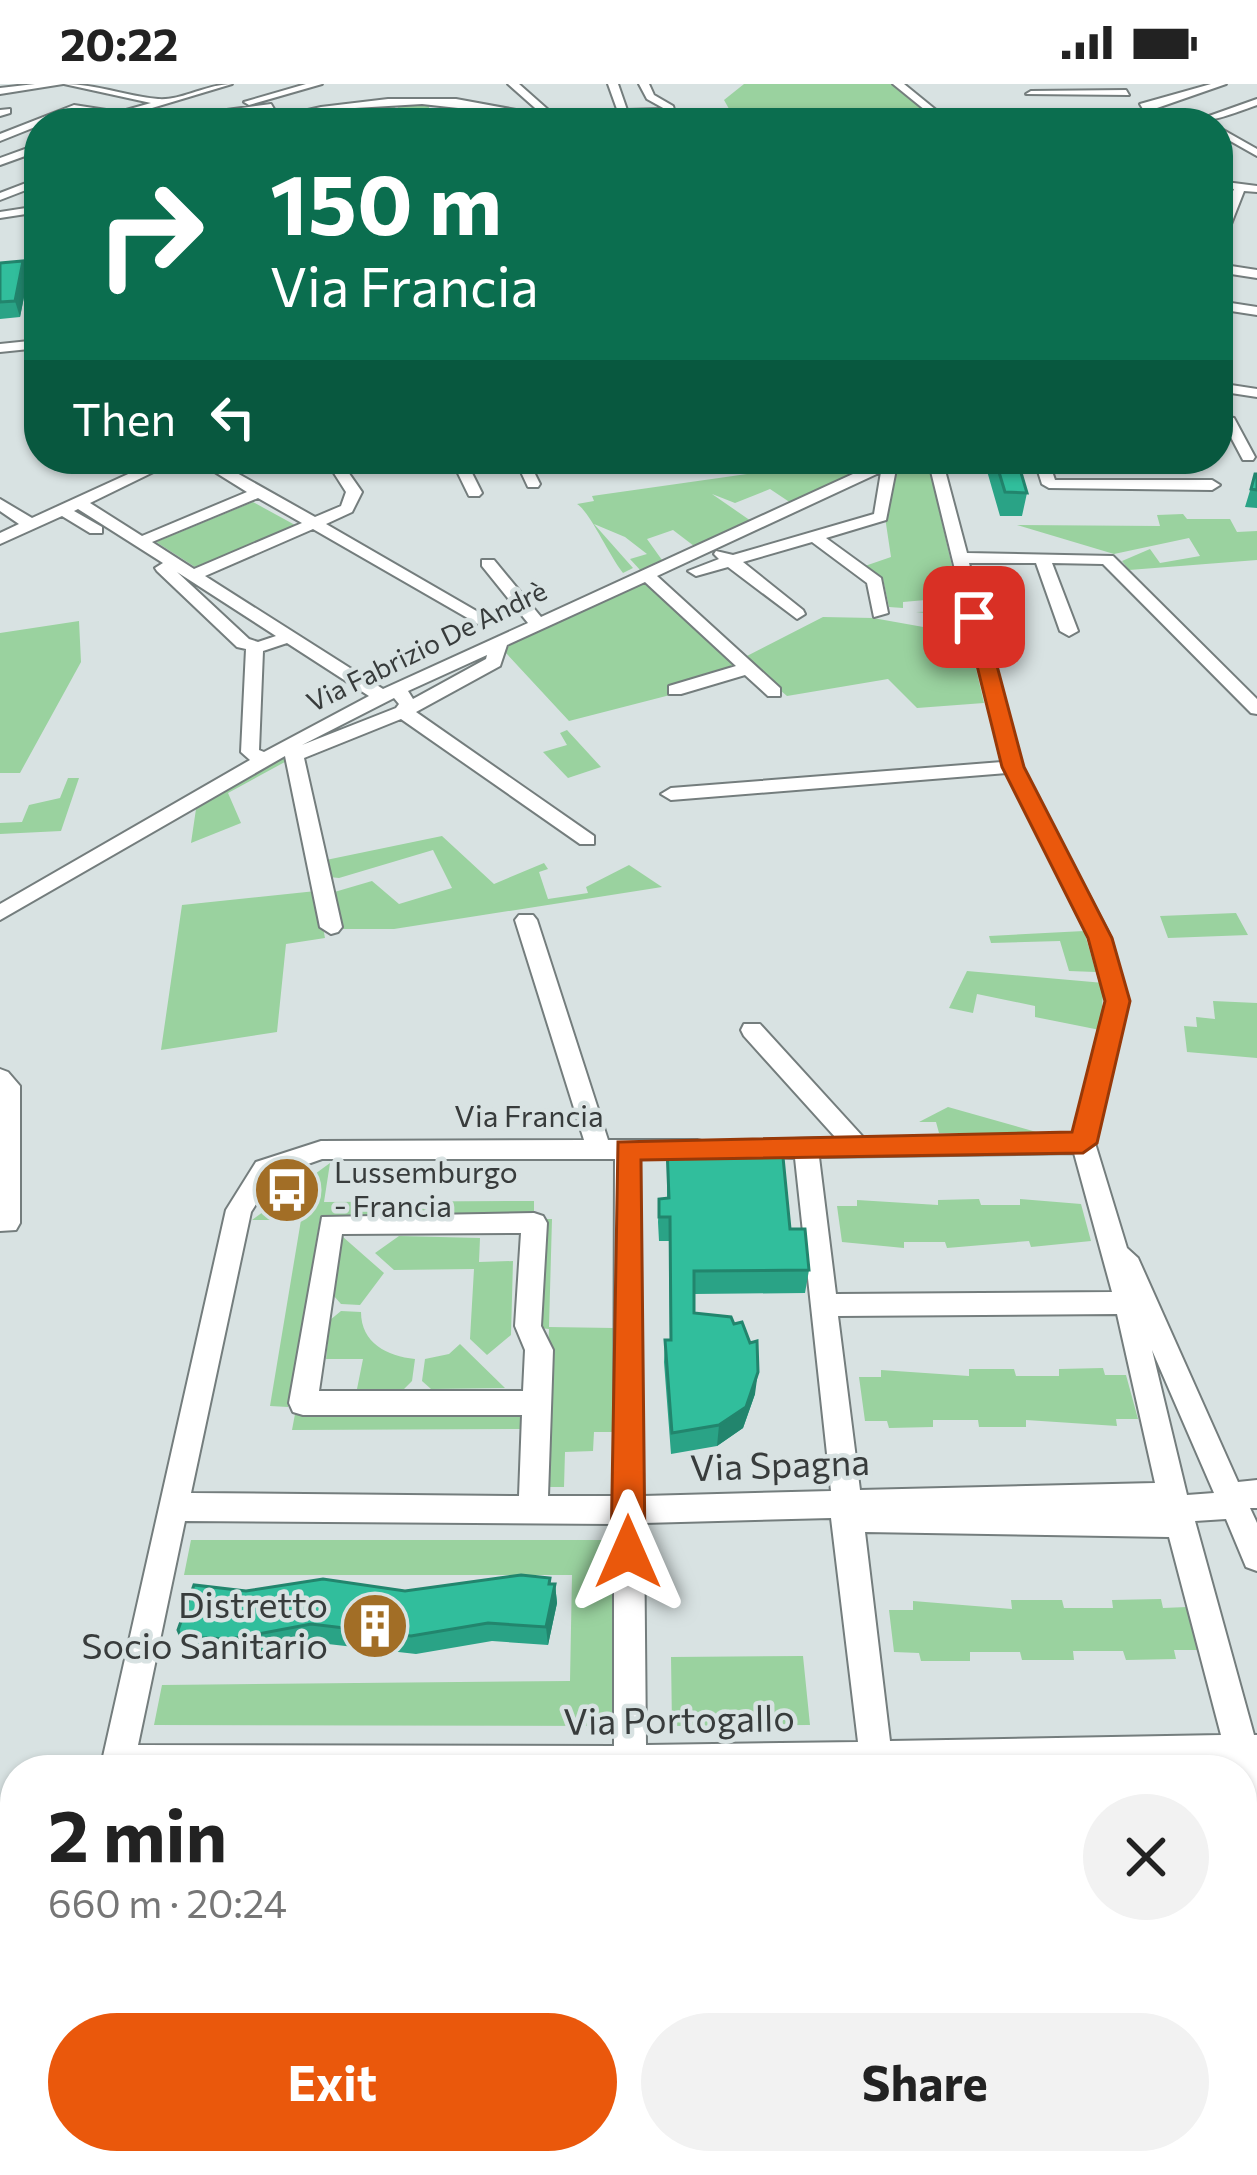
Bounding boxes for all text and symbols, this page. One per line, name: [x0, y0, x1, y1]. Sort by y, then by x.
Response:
text: 20:22: [60, 15, 178, 70]
text: 150 m: [270, 150, 502, 252]
icon: right: [72, 156, 228, 312]
text: Via Francia: [270, 252, 539, 318]
icon: left: [200, 384, 266, 450]
text: Then: [72, 390, 176, 445]
pin: [923, 566, 1025, 668]
street label: Via Fabrizio De Andrè: [301, 573, 552, 718]
icon: arrive: [941, 584, 1007, 650]
street label: Via Francia: [454, 1096, 604, 1133]
place label: Lussemburgo - Francia: [334, 1152, 518, 1223]
bus stop icon: Lussemburgo - Francia: [252, 1155, 322, 1225]
street label: Via Spagna: [689, 1438, 871, 1488]
position arrow: [565, 1489, 691, 1615]
place label: Distretto Socio Sanitario: [81, 1581, 328, 1666]
building icon: Distretto Socio Sanitario: [340, 1591, 410, 1661]
street label: Via Portogallo: [563, 1694, 795, 1742]
text: 2 min: [48, 1789, 227, 1877]
button: close: [1083, 1794, 1209, 1920]
text: 660 m · 20:24: [48, 1878, 287, 1926]
button: Exit: [48, 2013, 617, 2151]
button: Share: [641, 2013, 1209, 2151]

